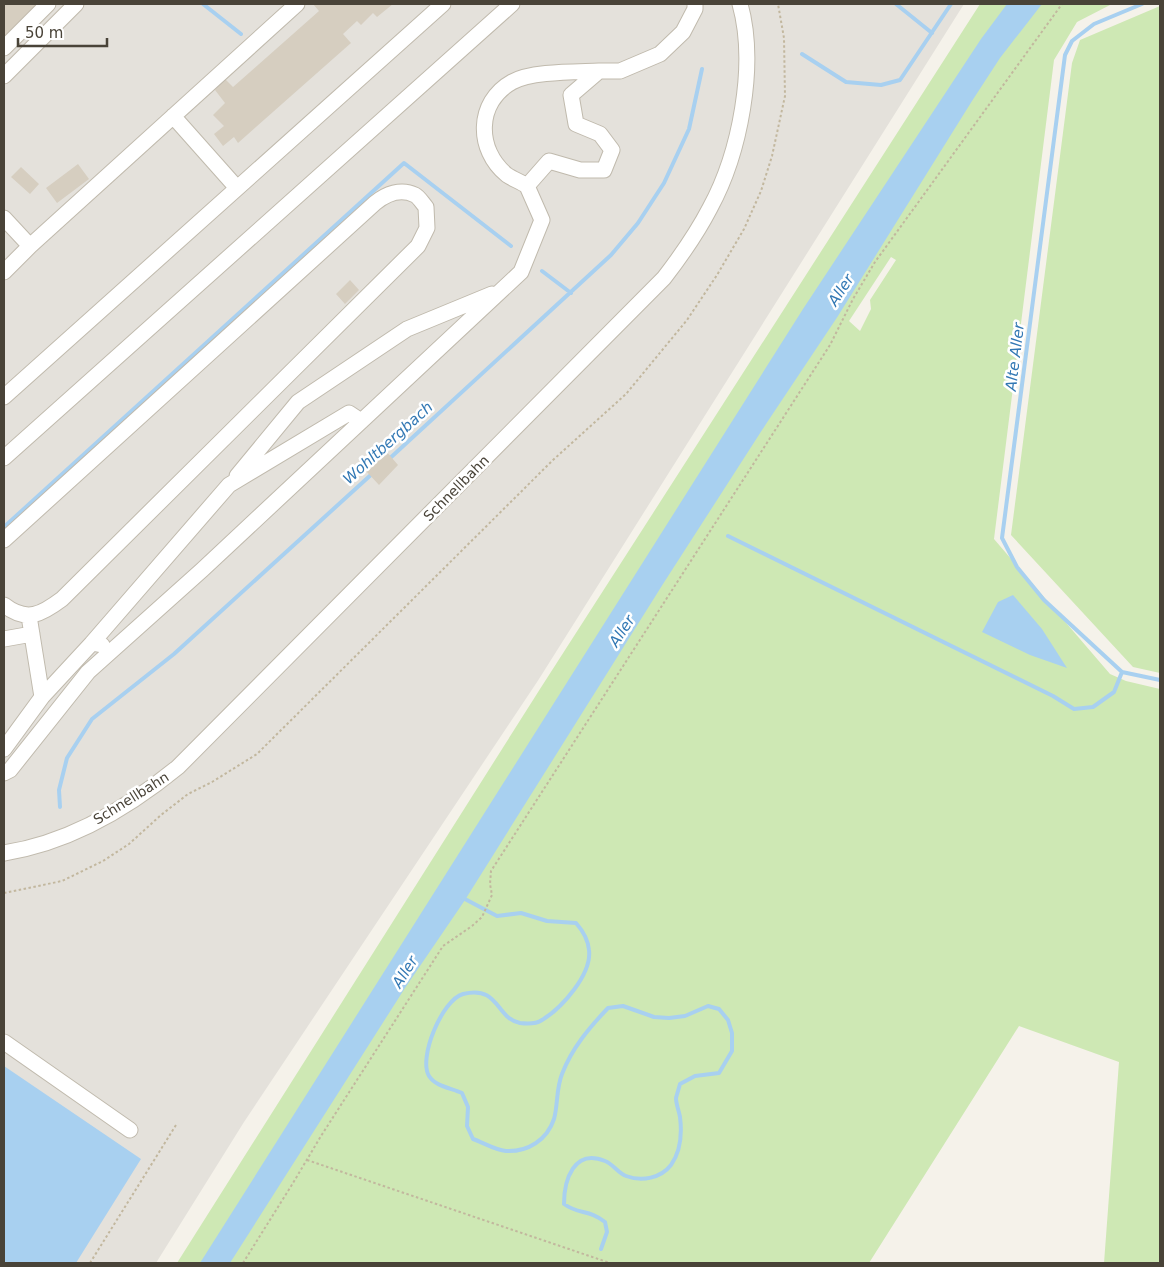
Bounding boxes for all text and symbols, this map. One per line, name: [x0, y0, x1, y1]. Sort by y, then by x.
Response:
scale bar: [18, 15, 106, 47]
text: 50 m: [25, 24, 63, 42]
water label: Aller: [824, 270, 858, 310]
water label: Alte Aller: [1002, 321, 1028, 393]
water label: Wohltbergbach: [339, 398, 437, 488]
street label: Schnellbahn: [420, 452, 492, 524]
water label: Aller: [605, 611, 639, 651]
street label: Schnellbahn: [90, 768, 172, 828]
water label: Aller: [388, 952, 422, 992]

